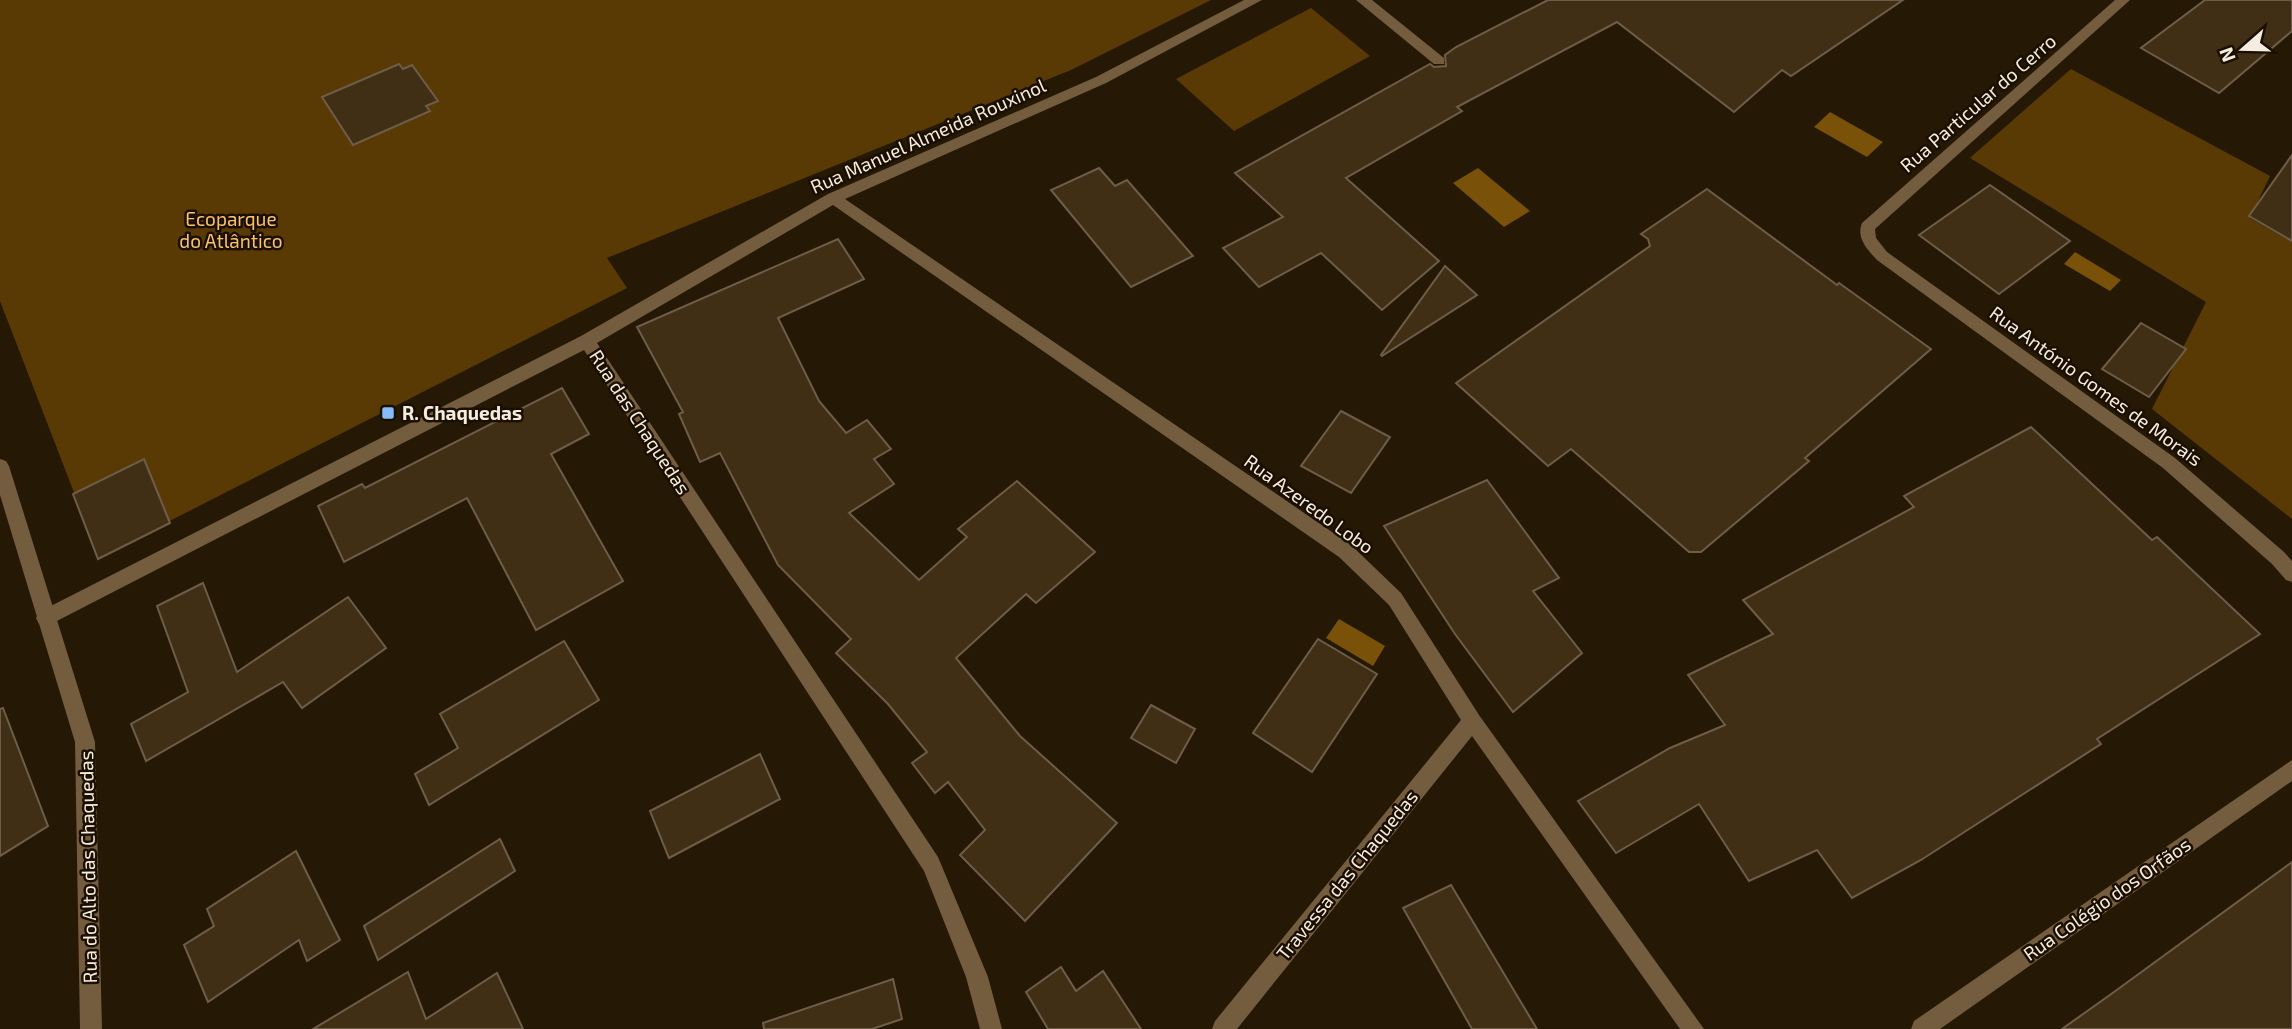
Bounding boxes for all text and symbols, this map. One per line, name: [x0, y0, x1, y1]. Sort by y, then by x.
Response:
north arrow: [2208, 14, 2278, 84]
street label: Rua Particular do Cerro: [1895, 29, 2060, 177]
text: N: [2213, 45, 2240, 65]
street label: Rua Manuel Almeida Rouxinol: [806, 73, 1049, 198]
park label: Ecoparque do Atlântico: [179, 207, 283, 252]
street label: Rua António Gomes de Morais: [1986, 301, 2207, 470]
street label: Rua das Chaquedas: [585, 345, 696, 498]
place label: R. Chaquedas: [402, 401, 522, 424]
marker: R. Chaquedas: [380, 405, 396, 421]
street label: Rua Azeredo Lobo: [1240, 449, 1378, 558]
street label: Rua do Alto das Chaquedas: [74, 751, 101, 984]
street label: Travessa das Chaquedas: [1271, 785, 1422, 964]
street label: Rua Colégio dos Orfãos: [2019, 832, 2195, 965]

